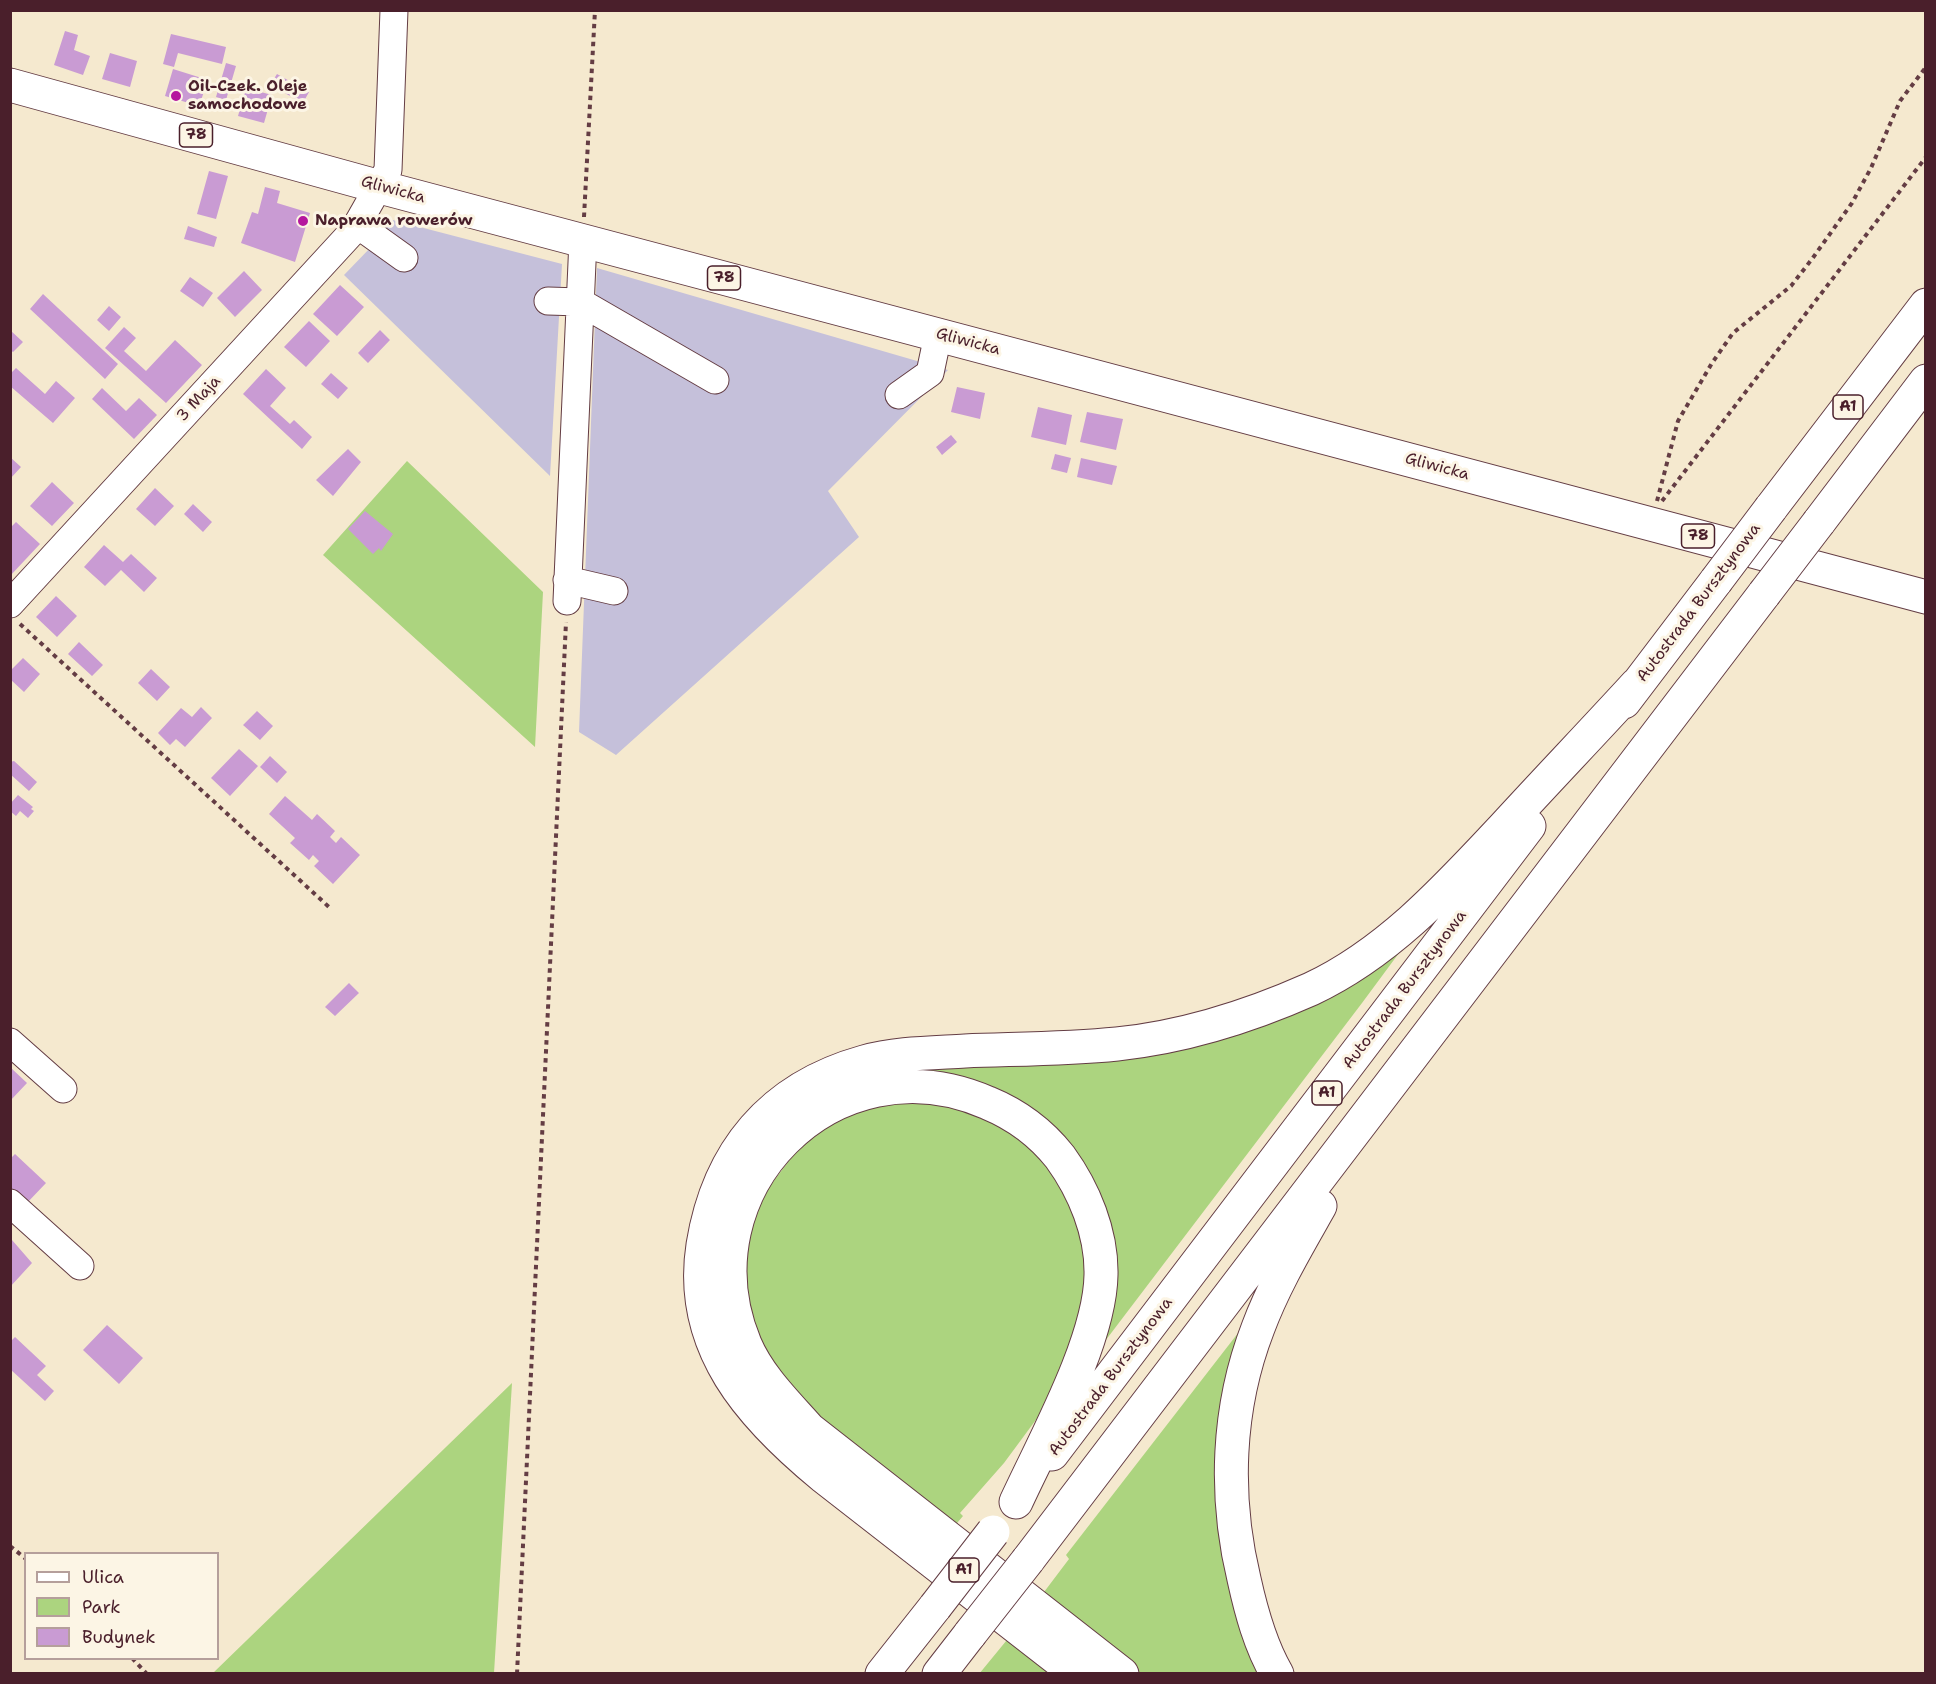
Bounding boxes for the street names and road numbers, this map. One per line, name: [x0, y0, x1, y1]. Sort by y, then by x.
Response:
road number: 78: [180, 123, 212, 147]
street label: Gliwicka: [359, 172, 427, 208]
road number: 78: [708, 266, 740, 290]
street label: Gliwicka: [934, 324, 1002, 360]
street label: 3 Maja: [173, 372, 225, 426]
road number: A1: [1833, 395, 1863, 419]
street label: Gliwicka: [1403, 449, 1471, 485]
street label: Autostrada Bursztynowa: [1633, 520, 1765, 686]
road number: 78: [1682, 524, 1714, 548]
street label: Autostrada Bursztynowa: [1339, 907, 1471, 1073]
road number: A1: [1312, 1081, 1342, 1105]
street label: Autostrada Bursztynowa: [1045, 1294, 1177, 1460]
road number: A1: [949, 1558, 979, 1582]

